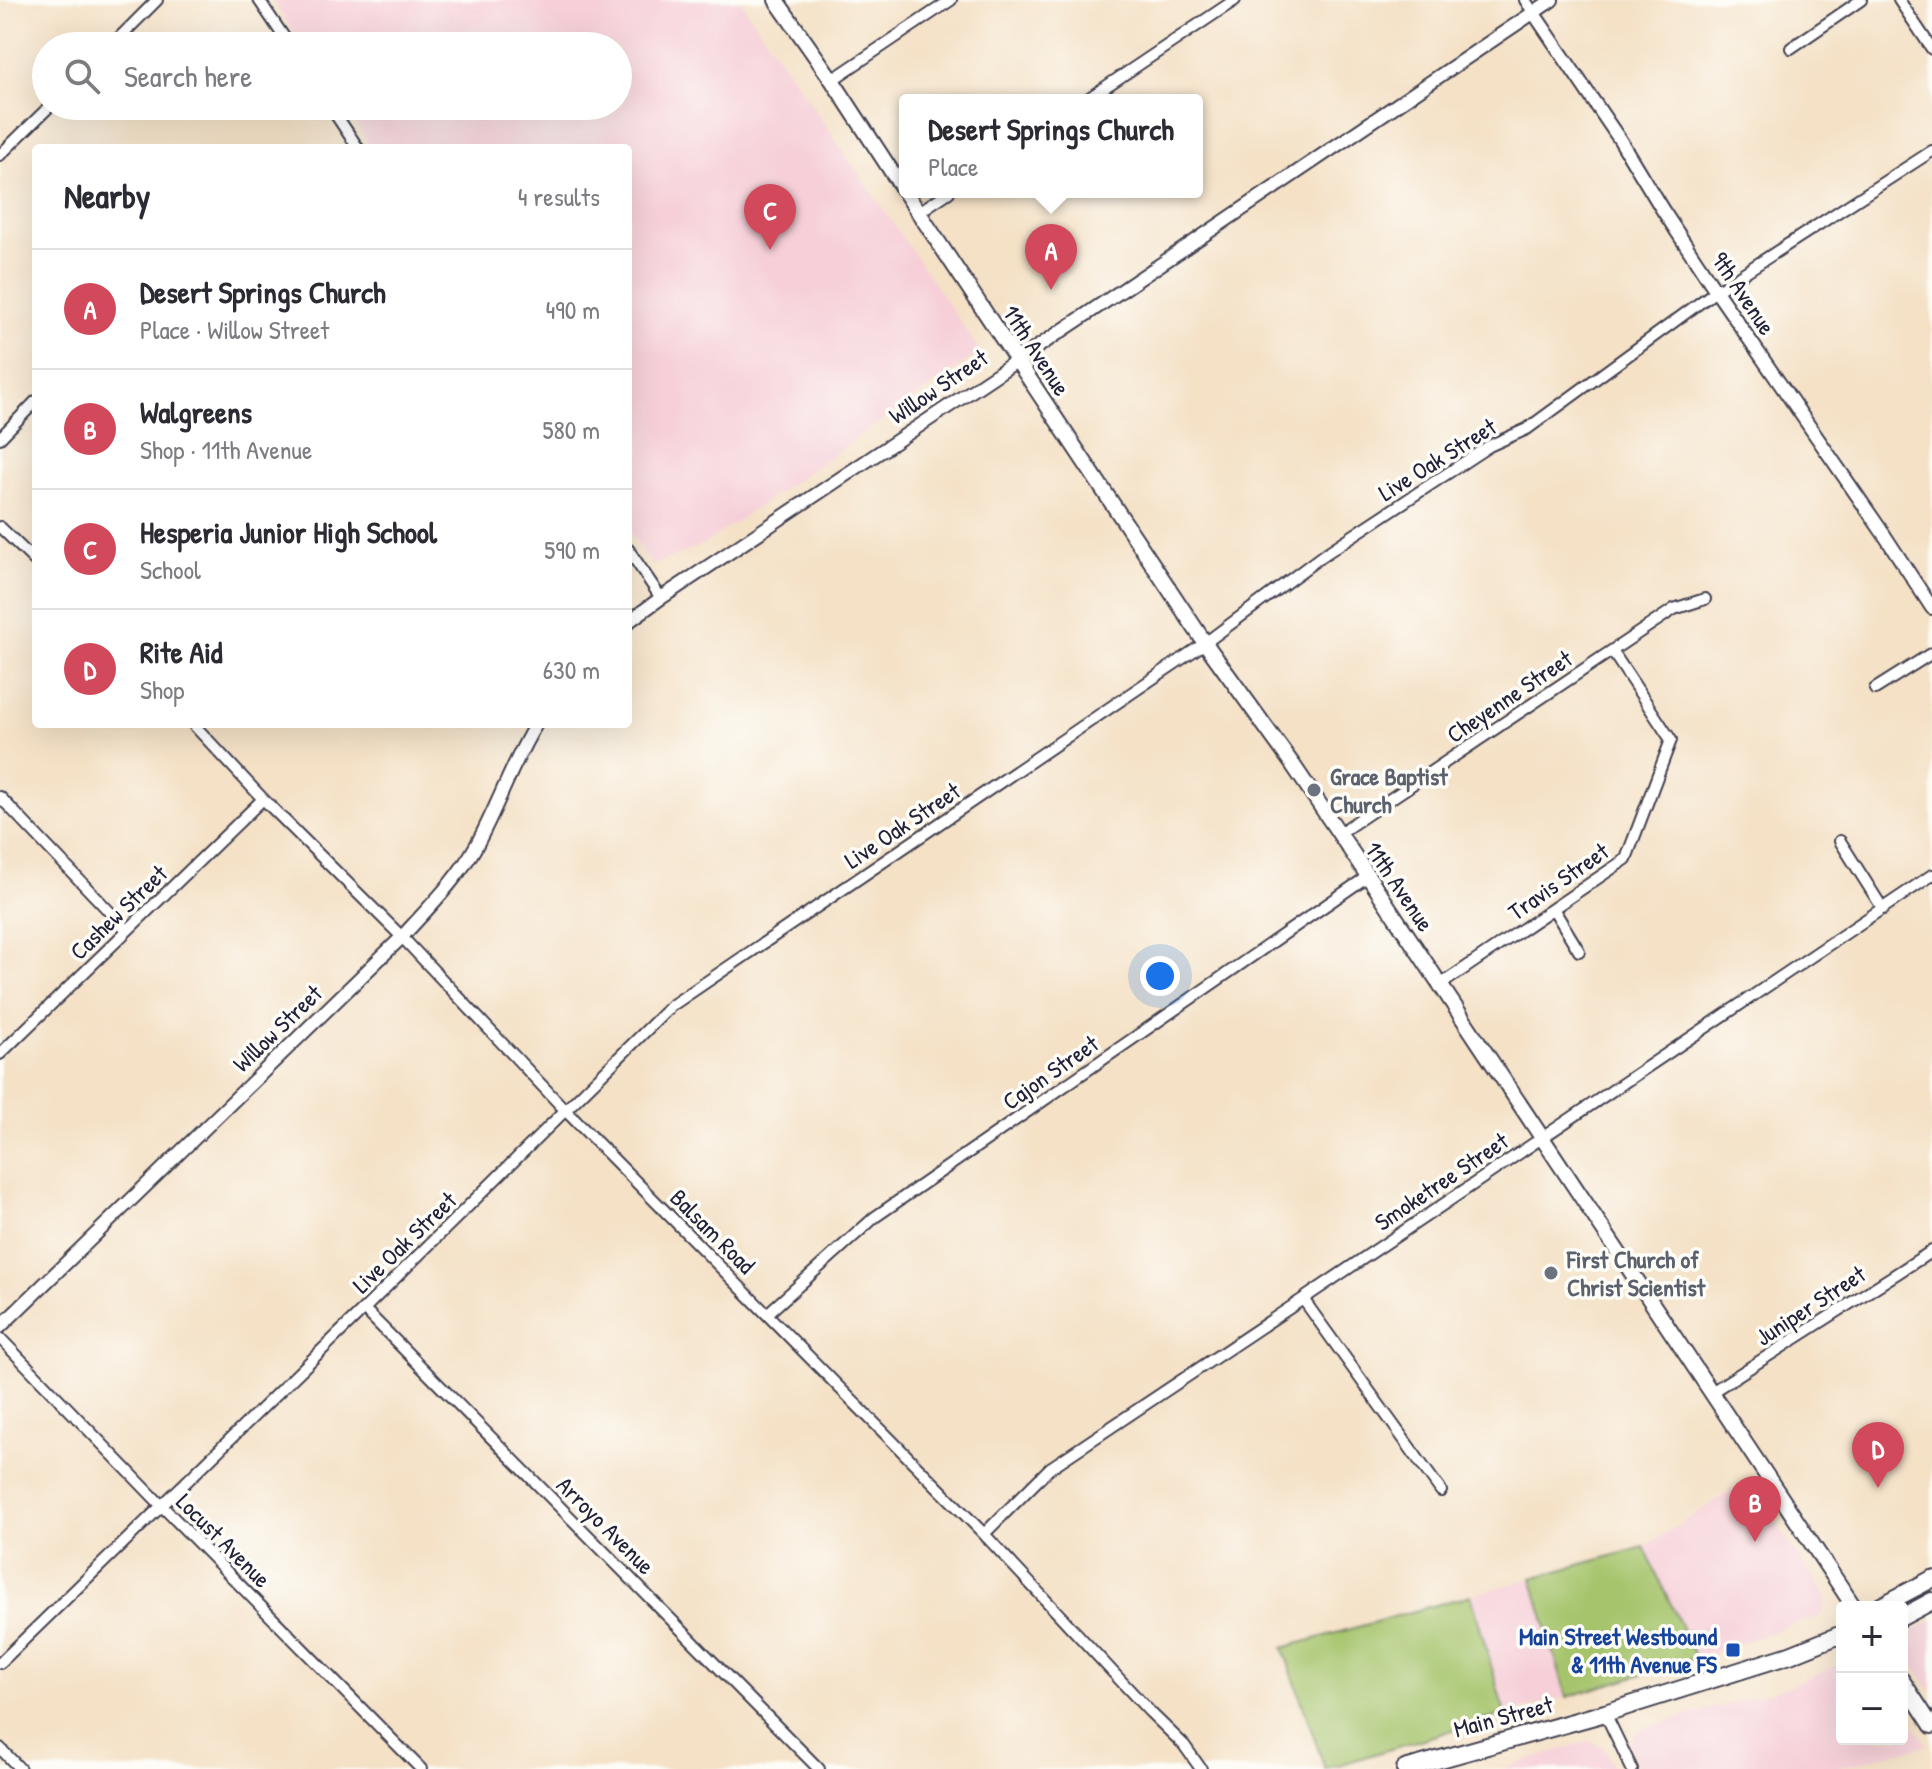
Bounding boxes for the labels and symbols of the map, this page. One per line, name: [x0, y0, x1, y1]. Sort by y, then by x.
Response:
pin: C: [744, 184, 796, 250]
pin: A: [1025, 224, 1077, 290]
street label: 9th Avenue: [1705, 245, 1784, 341]
street label: 11th Avenue: [996, 298, 1078, 402]
street label: Willow Street: [882, 341, 994, 431]
street label: Live Oak Street: [1372, 410, 1503, 508]
street label: Cheyenne Street: [1440, 642, 1579, 750]
place label: Grace Baptist Church: [1330, 760, 1448, 820]
street label: Live Oak Street: [838, 774, 967, 875]
marker: Grace Baptist Church: [1305, 781, 1323, 799]
street label: Travis Street: [1502, 834, 1615, 927]
street label: 11th Avenue: [1358, 835, 1442, 938]
street label: Cashew Street: [62, 857, 174, 967]
your location: [1140, 956, 1180, 996]
street label: Willow Street: [225, 977, 329, 1079]
street label: Cajon Street: [996, 1027, 1105, 1117]
street label: Smoketree Street: [1368, 1124, 1515, 1237]
street label: Balsam Road: [664, 1182, 762, 1280]
street label: Live Oak Street: [345, 1184, 464, 1300]
place label: First Church of Christ Scientist: [1566, 1243, 1706, 1303]
street label: Juniper Street: [1749, 1257, 1872, 1353]
marker: First Church of Christ Scientist: [1542, 1264, 1560, 1282]
pin: D: [1852, 1422, 1904, 1488]
street label: Arroyo Avenue: [550, 1469, 662, 1581]
pin: B: [1729, 1476, 1781, 1542]
street label: Locust Avenue: [170, 1486, 279, 1595]
place label: Main Street Westbound & 11th Avenue FS: [1519, 1620, 1718, 1680]
marker: Main Street Westbound & 11th Avenue FS: [1724, 1641, 1742, 1659]
street label: Main Street: [1450, 1687, 1557, 1745]

